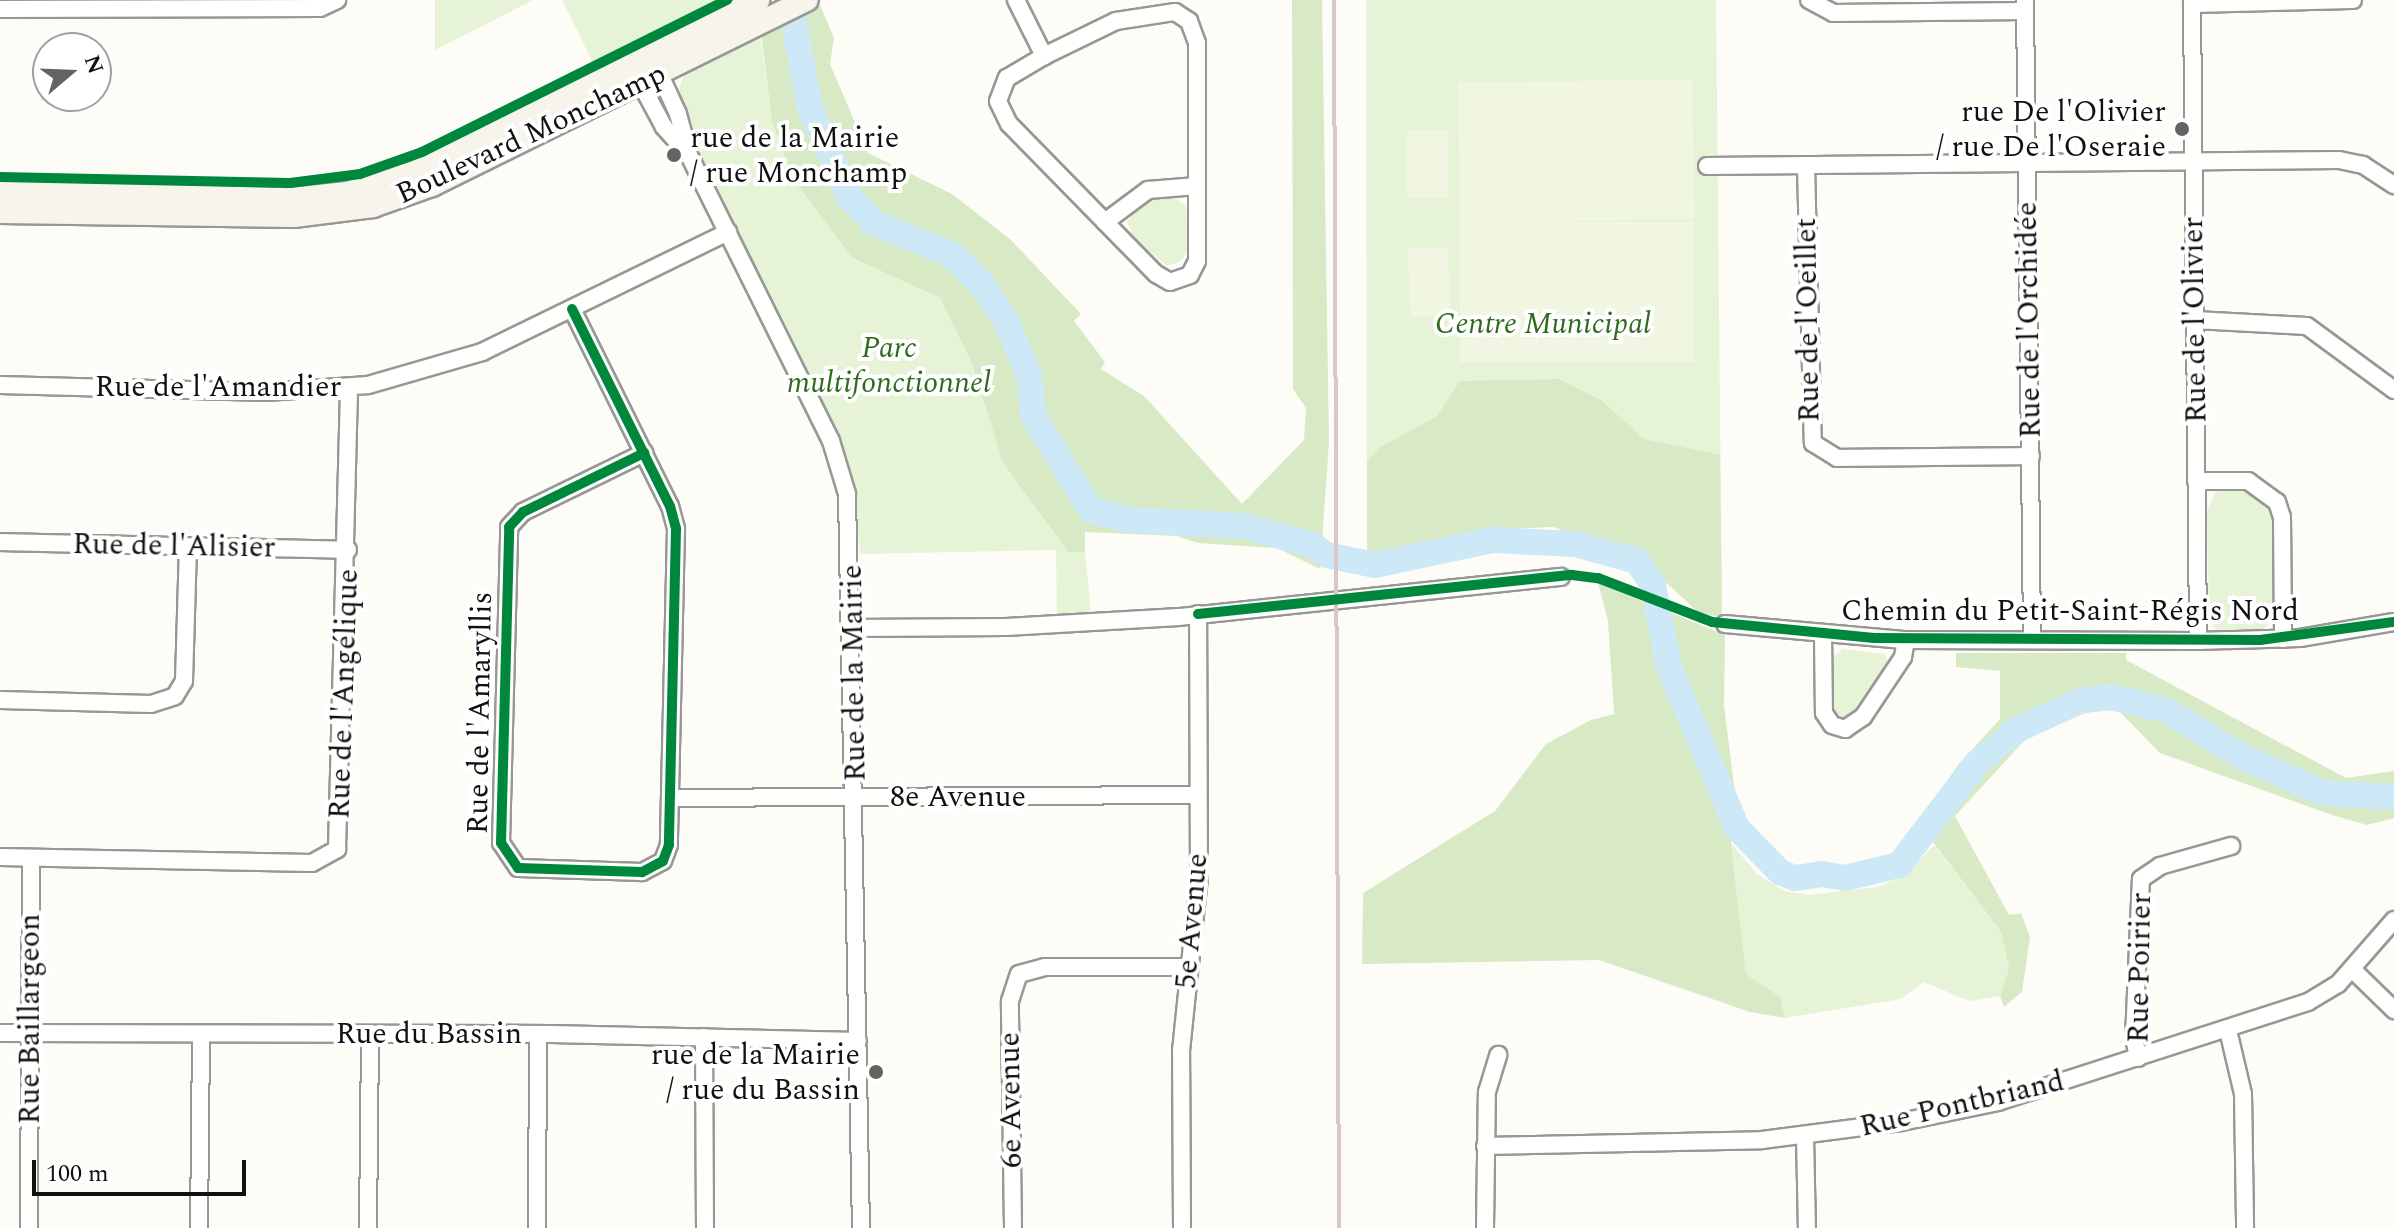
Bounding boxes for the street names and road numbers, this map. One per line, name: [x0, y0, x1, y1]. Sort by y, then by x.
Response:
street label: Boulevard Monchamp: [391, 56, 671, 212]
street label: Rue de l'Orchidée: [2009, 201, 2049, 439]
street label: Rue de l'Olivier: [2175, 216, 2215, 424]
street label: Rue de l'Oeillet: [1788, 217, 1828, 423]
street label: Rue de l'Amandier: [95, 369, 341, 405]
street label: Rue de l'Alisier: [72, 526, 276, 566]
street label: Rue de la Mairie: [834, 564, 874, 782]
street label: Rue de l'Angélique: [322, 568, 366, 820]
street label: Rue de l'Amaryllis: [460, 591, 500, 835]
street label: Chemin du Petit-Saint-Régis Nord: [1841, 593, 2299, 629]
street label: 8e Avenue: [890, 779, 1026, 815]
street label: 5e Avenue: [1168, 852, 1216, 990]
street label: Rue Poirier: [2121, 892, 2159, 1044]
street label: Rue Baillargeon: [12, 914, 48, 1124]
street label: Rue du Bassin: [336, 1016, 522, 1052]
street label: 6e Avenue: [992, 1032, 1030, 1168]
street label: Rue Pontbriand: [1856, 1063, 2068, 1145]

